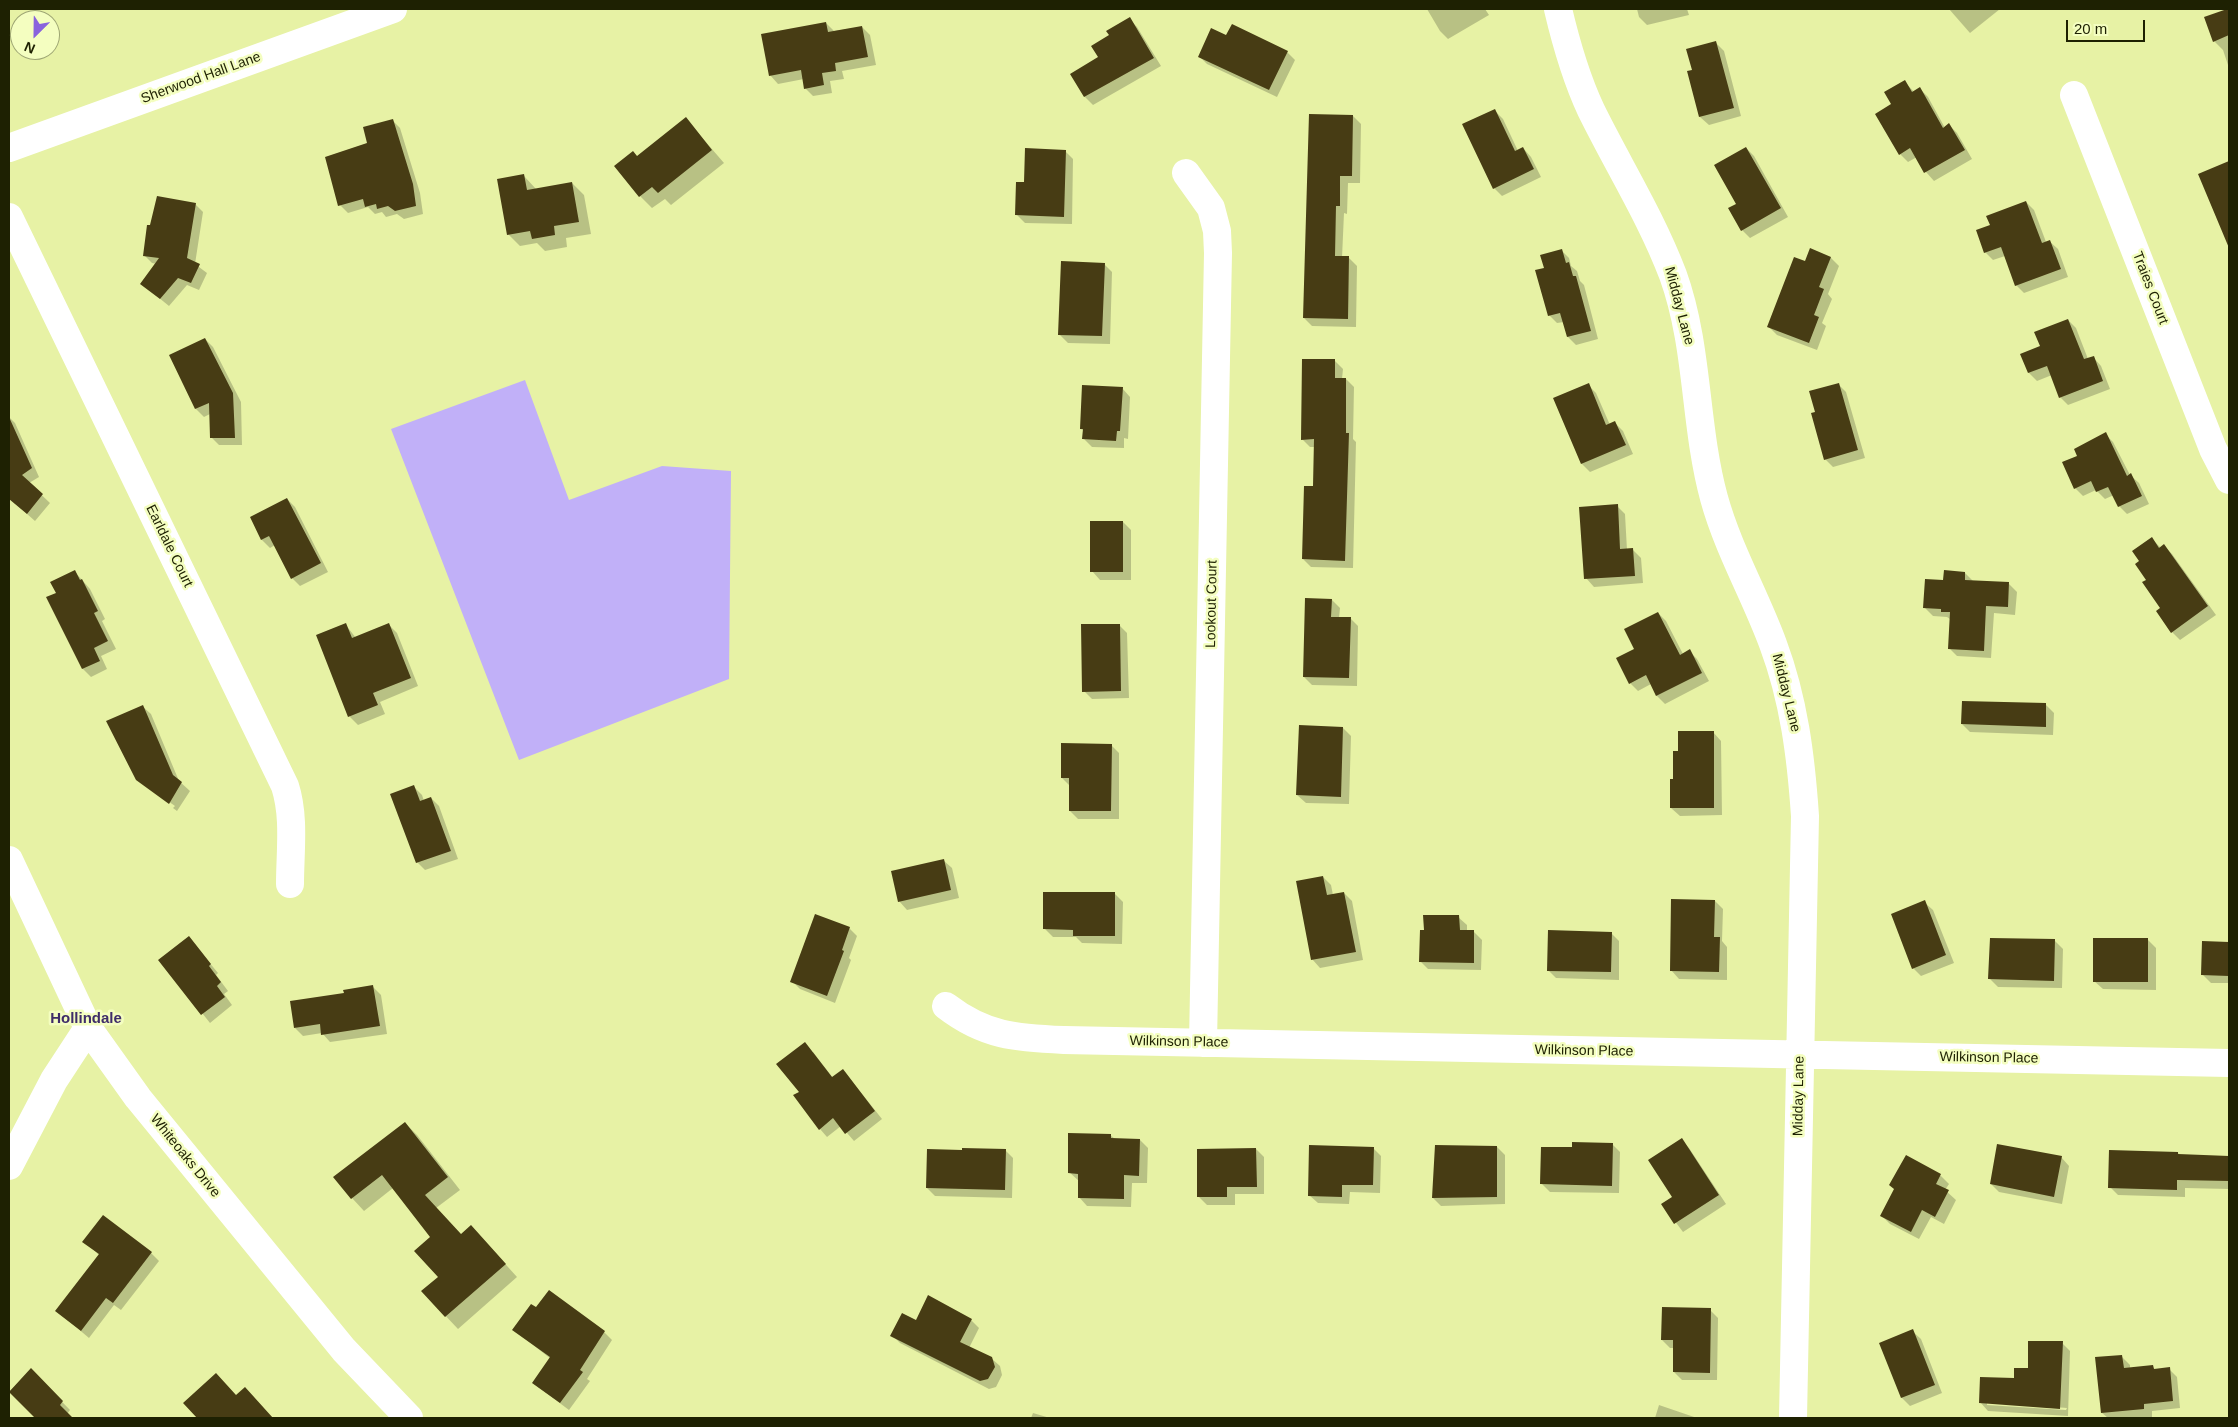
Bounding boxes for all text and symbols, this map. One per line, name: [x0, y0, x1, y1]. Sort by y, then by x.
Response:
north arrow: [10, 10, 60, 60]
scale bar: [2068, 10, 2147, 42]
text: 20 m: [2074, 20, 2107, 37]
text: N: [22, 39, 37, 57]
street label: Sherwood Hall Lane: [139, 49, 263, 107]
street label: Traies Court: [2128, 249, 2172, 327]
street label: Midday Lane: [1661, 265, 1697, 347]
street label: Earldale Court: [142, 502, 196, 590]
street label: Lookout Court: [1203, 560, 1221, 648]
street label: Midday Lane: [1768, 652, 1804, 734]
district label: Hollindale: [50, 1010, 122, 1028]
street label: Wilkinson Place: [1129, 1033, 1229, 1051]
street label: Wilkinson Place: [1534, 1042, 1634, 1060]
street label: Wilkinson Place: [1939, 1049, 2039, 1067]
street label: Midday Lane: [1790, 1056, 1808, 1136]
street label: Whiteoaks Drive: [146, 1111, 224, 1201]

